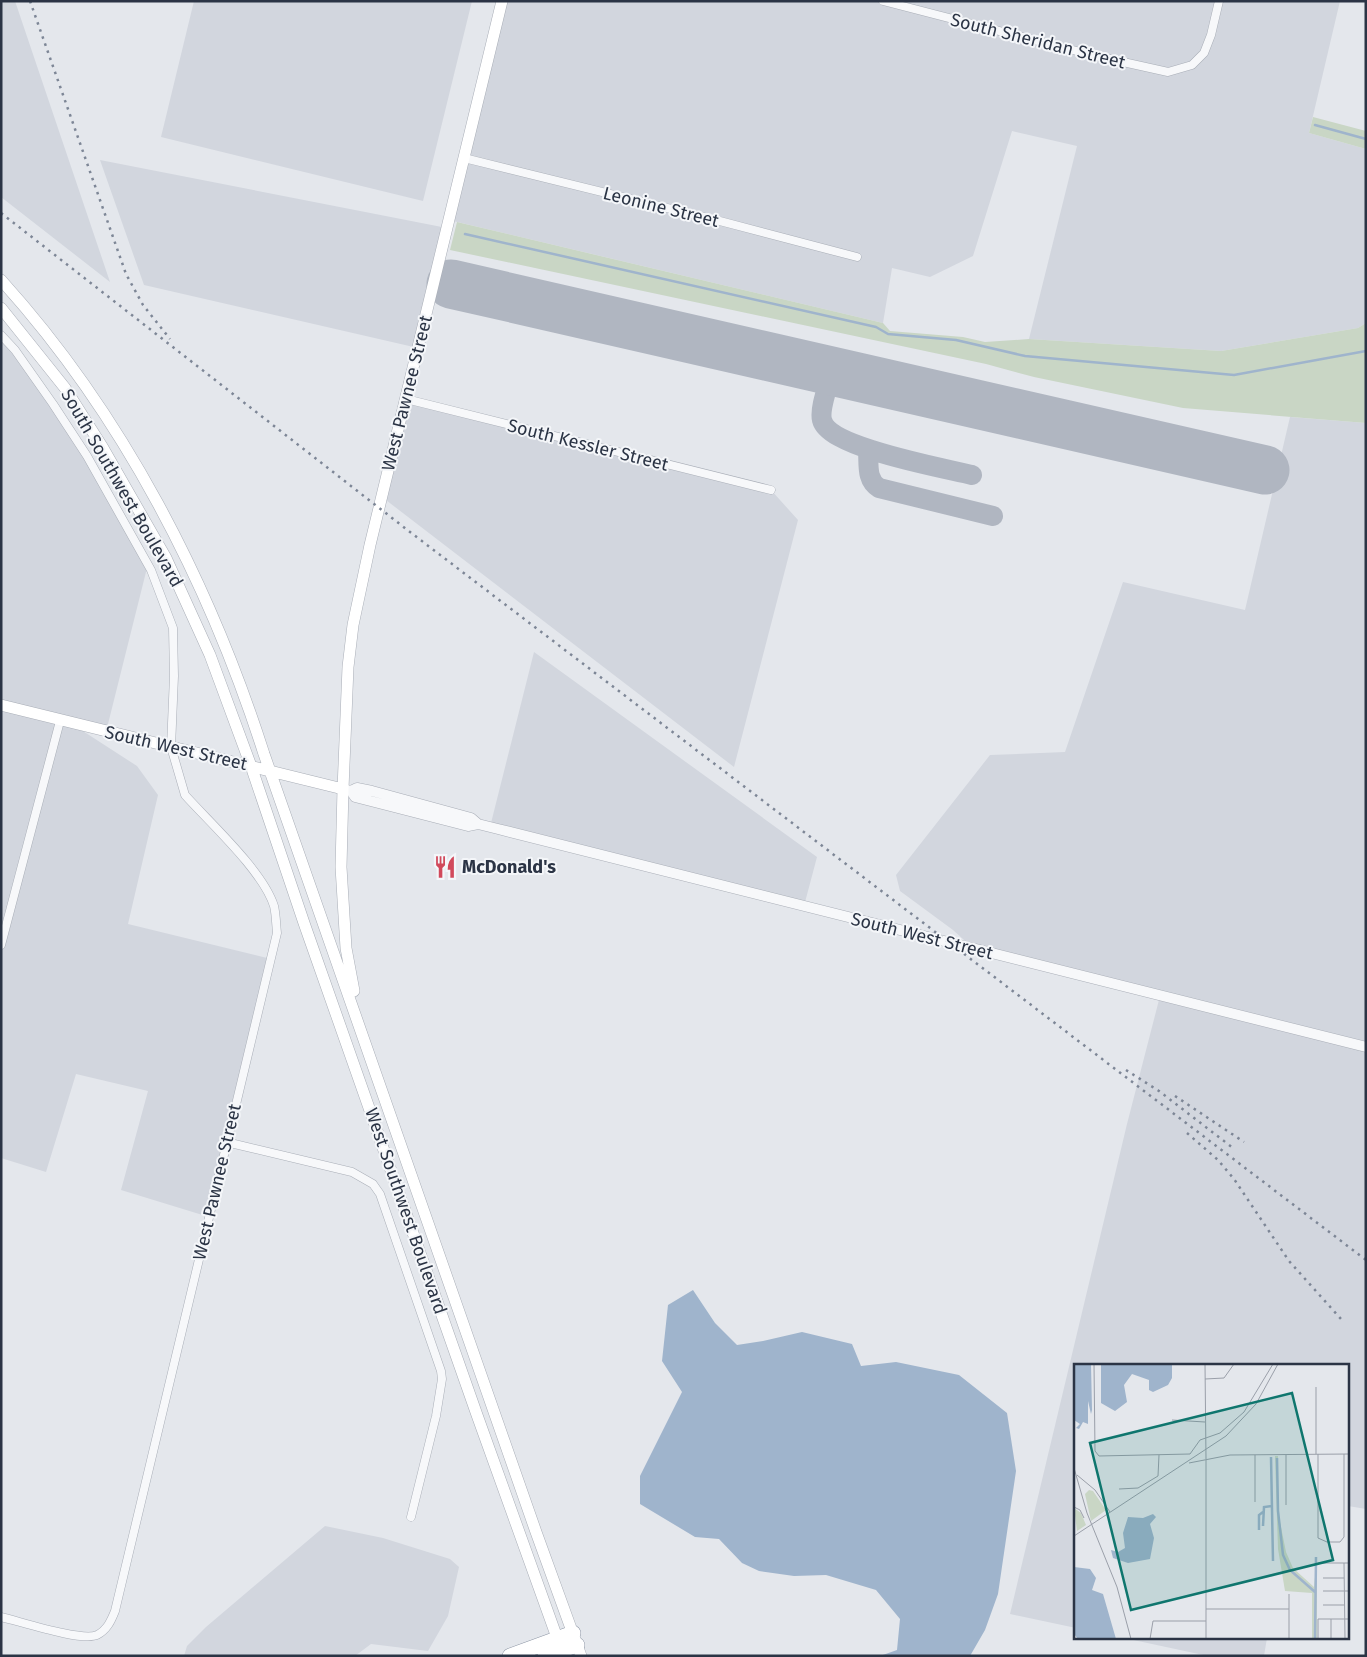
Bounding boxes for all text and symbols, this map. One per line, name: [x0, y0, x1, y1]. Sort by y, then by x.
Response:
street label: South Sheridan Street: [948, 9, 1128, 74]
street label: Leonine Street: [601, 182, 722, 232]
street label: West Pawnee Street: [377, 312, 437, 473]
street label: South Southwest Boulevard: [56, 385, 188, 591]
street label: South Kessler Street: [505, 414, 671, 476]
street label: South West Street: [103, 721, 250, 775]
restaurant icon: McDonald's: [432, 854, 458, 880]
place label: McDonald's: [462, 856, 556, 878]
street label: South West Street: [849, 908, 996, 964]
street label: West Pawnee Street: [188, 1101, 246, 1262]
street label: West Southwest Boulevard: [360, 1105, 452, 1317]
inset map: [1074, 1364, 1350, 1640]

